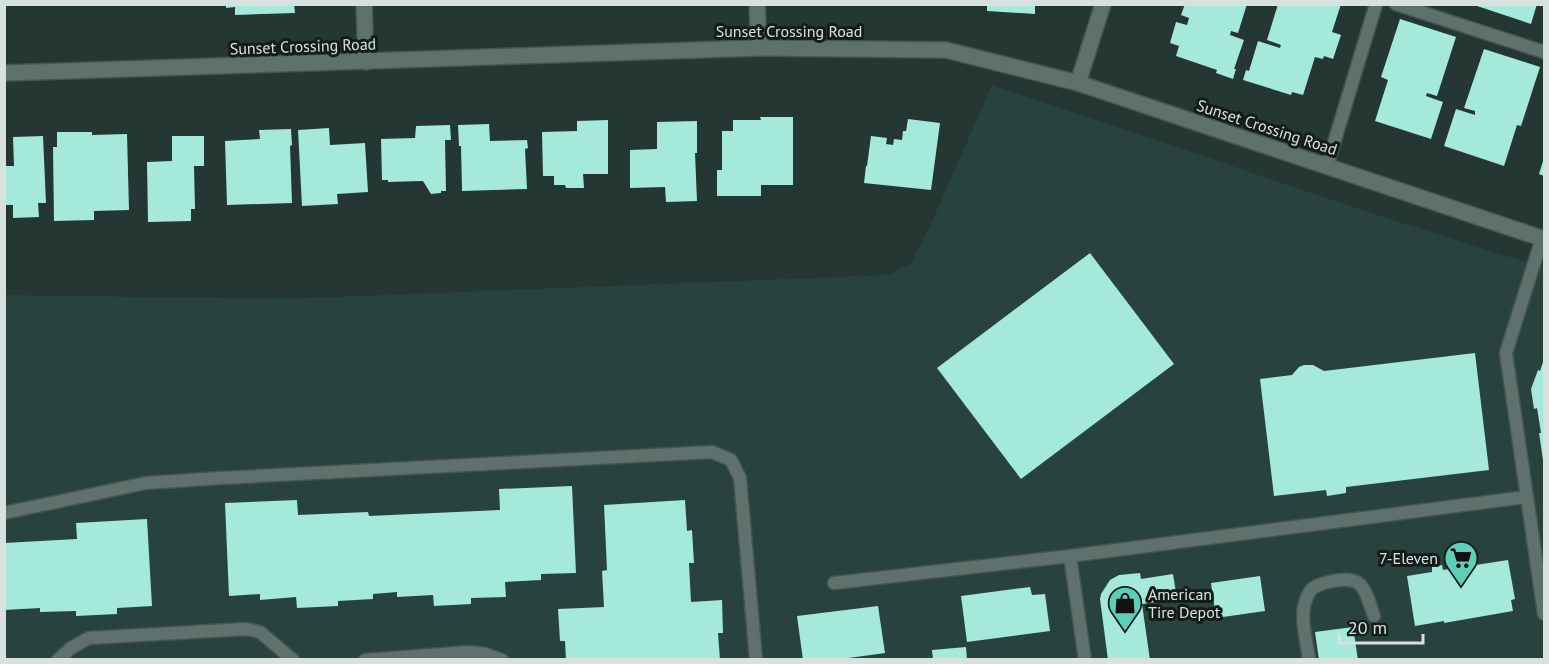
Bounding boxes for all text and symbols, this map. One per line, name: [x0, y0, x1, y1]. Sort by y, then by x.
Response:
street label: Sunset Crossing Road: [716, 21, 862, 41]
street label: Sunset Crossing Road: [229, 33, 377, 59]
street label: Sunset Crossing Road: [1194, 95, 1340, 159]
supermarket icon: 7-Eleven: [1443, 540, 1479, 587]
place label: 7-Eleven: [1379, 548, 1438, 568]
place label: American Tire Depot: [1148, 584, 1221, 622]
shop icon: American Tire Depot: [1107, 585, 1143, 632]
scale bar: [1339, 607, 1423, 645]
text: 20 m: [1348, 616, 1387, 639]

